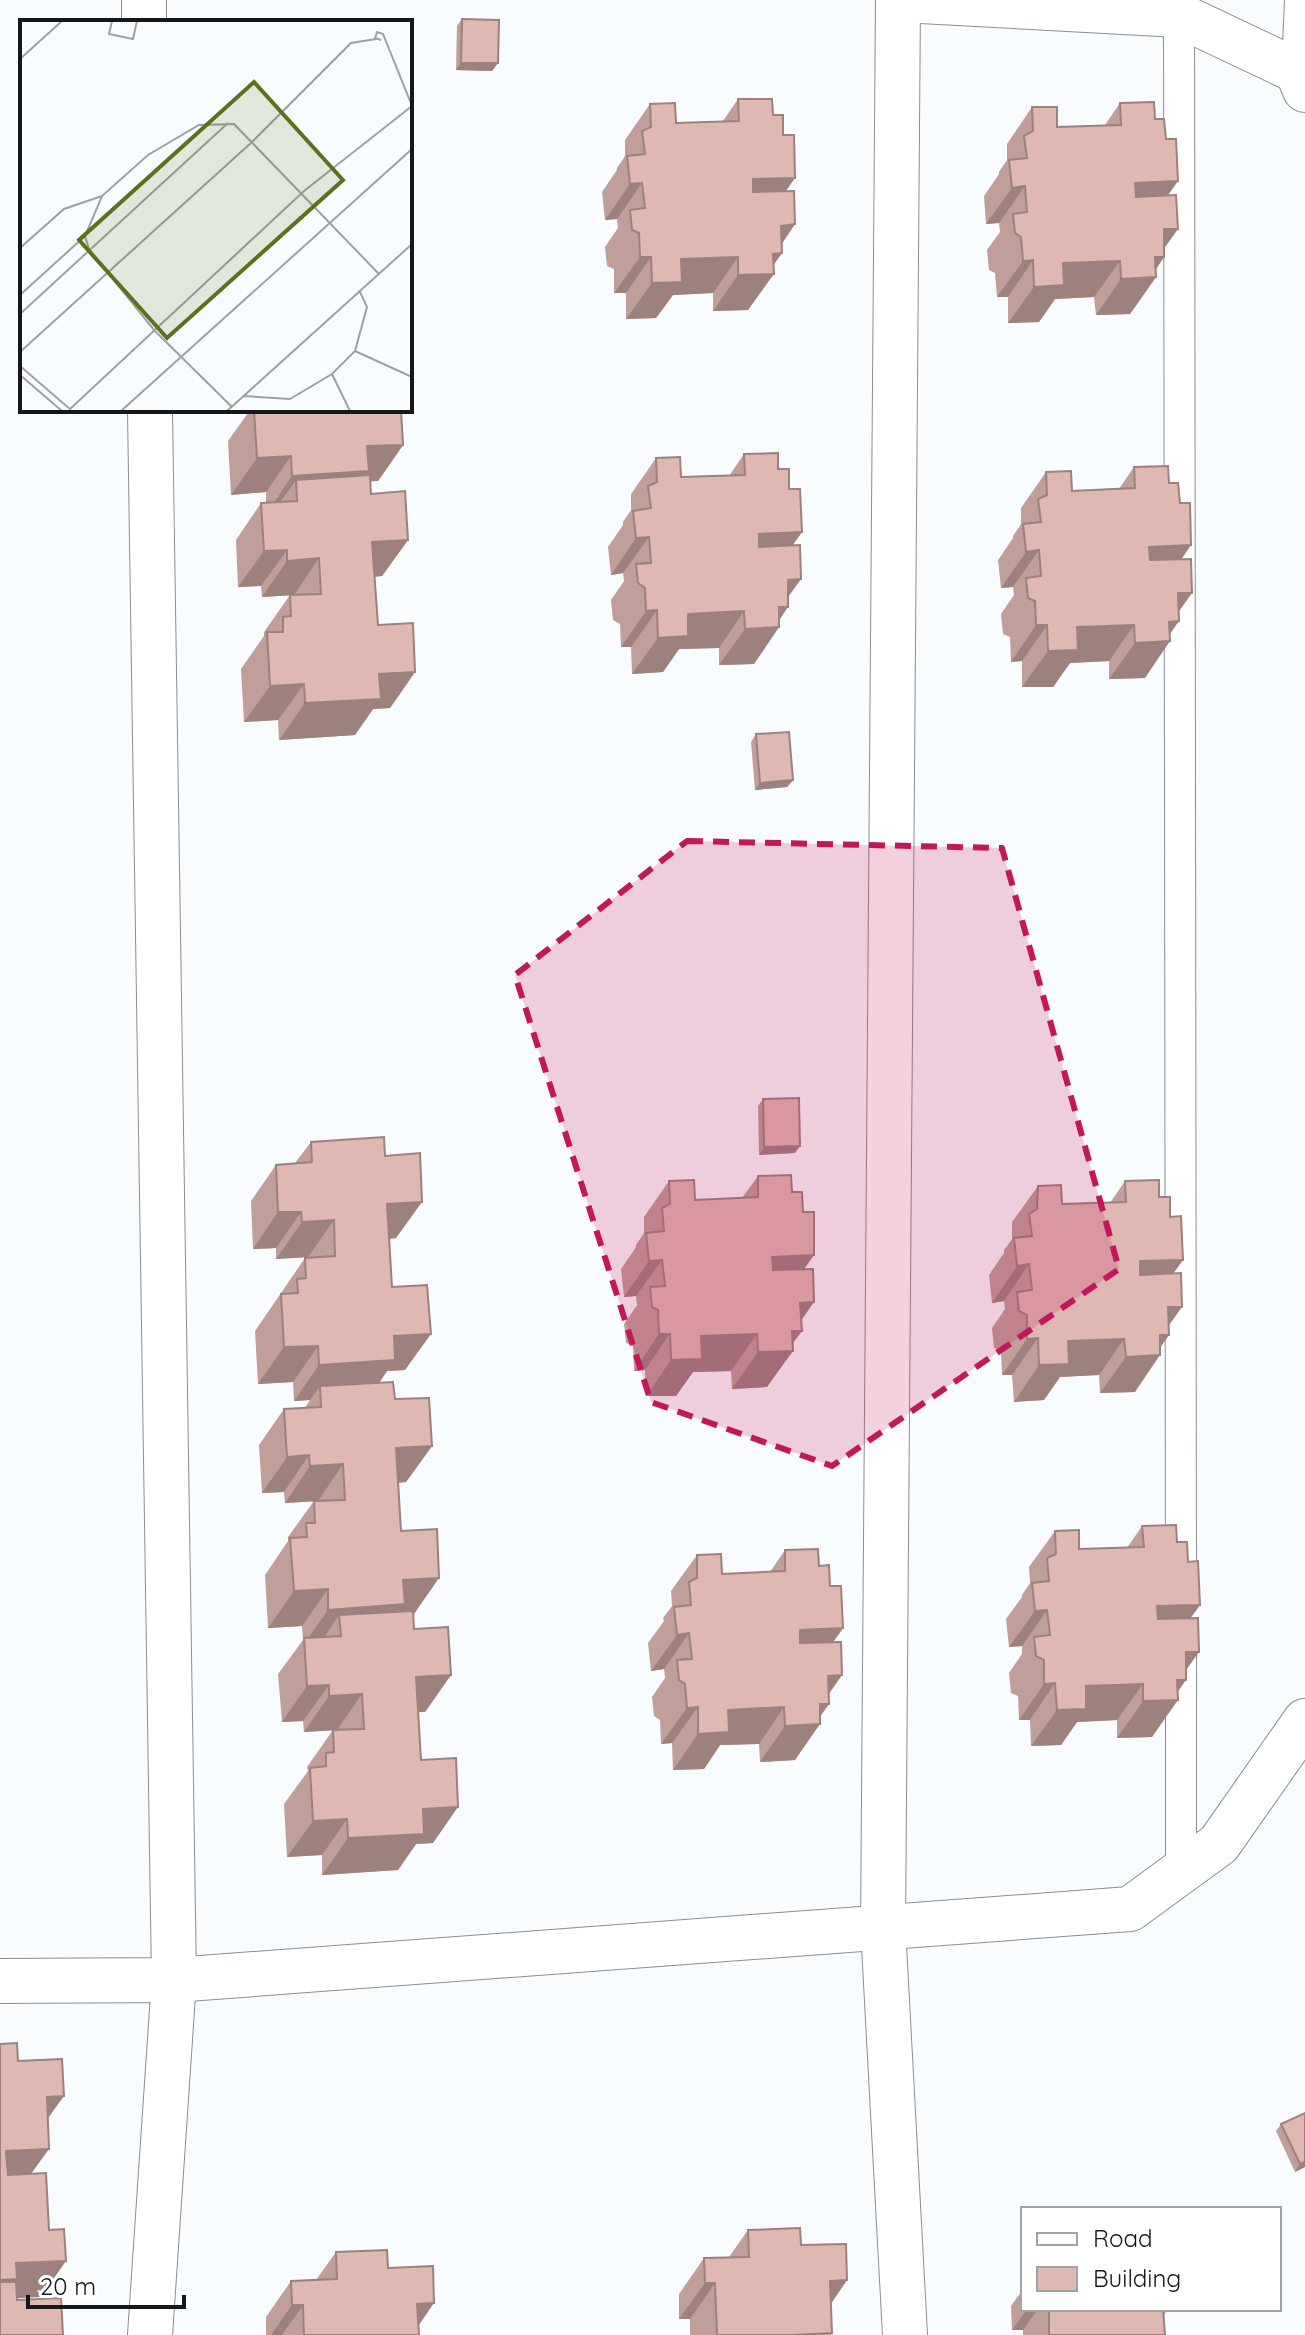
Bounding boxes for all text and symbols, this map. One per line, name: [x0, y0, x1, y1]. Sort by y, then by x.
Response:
inset map: [20, 20, 412, 412]
legend: [1021, 2207, 1281, 2311]
text: Road: [1093, 2223, 1153, 2253]
scale bar: [28, 2259, 184, 2309]
text: Building: [1093, 2263, 1181, 2293]
text: 20 m: [40, 2271, 96, 2301]

